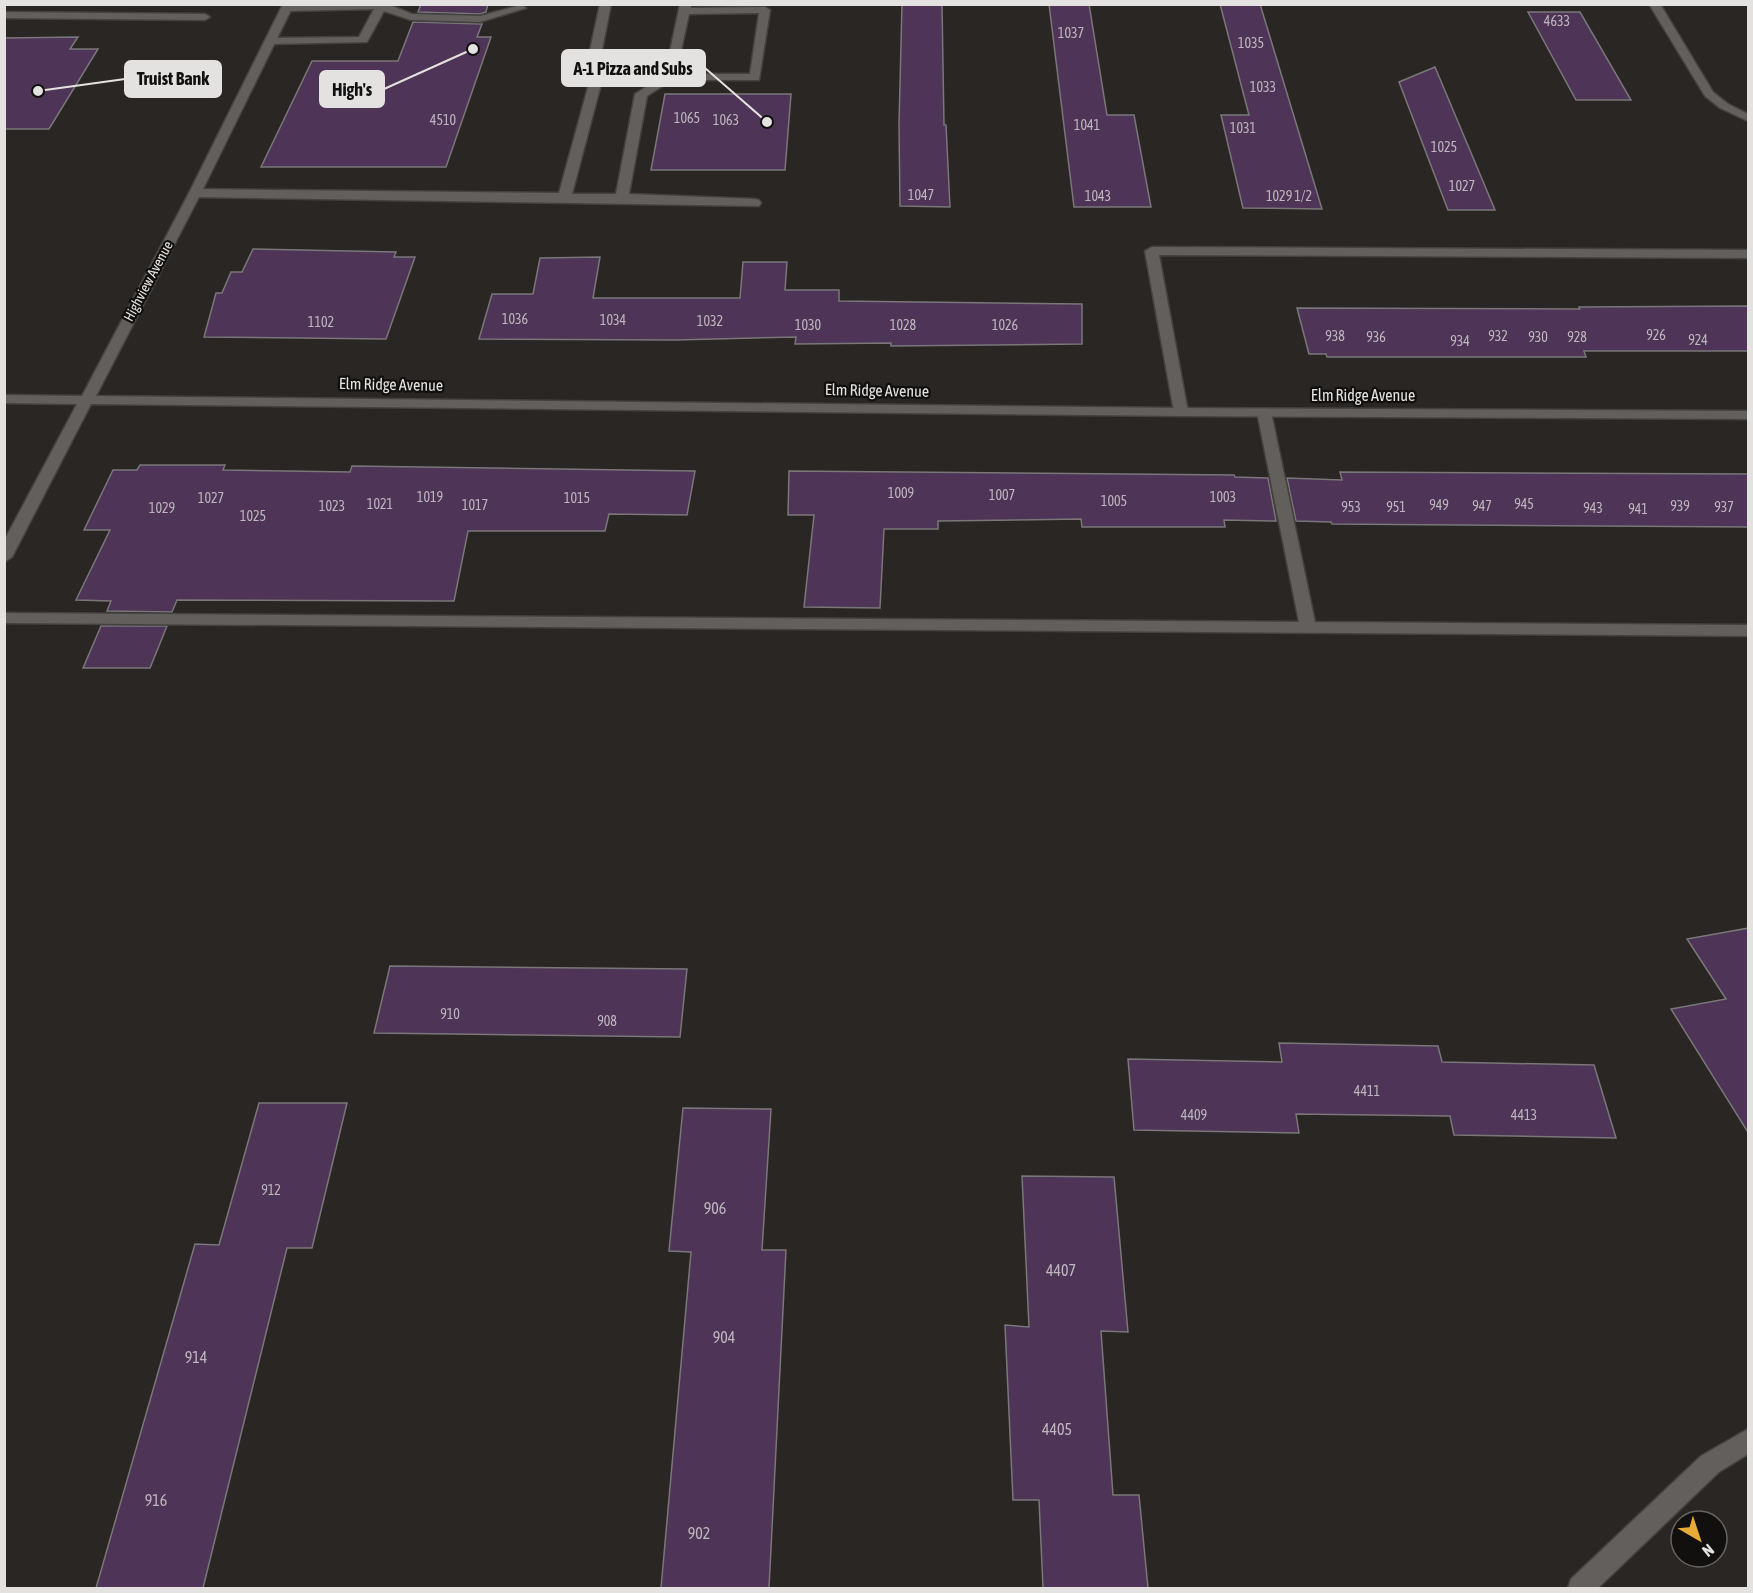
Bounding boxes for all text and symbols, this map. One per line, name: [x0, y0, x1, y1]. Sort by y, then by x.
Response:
house number: 4633: [1544, 13, 1570, 29]
house number: 1037: [1058, 25, 1084, 41]
house number: 1035: [1238, 35, 1264, 51]
callout: A-1 Pizza and Subs: [562, 50, 705, 86]
text: A-1 Pizza and Subs: [572, 58, 693, 79]
callout: Truist Bank: [125, 61, 221, 97]
text: Truist Bank: [137, 68, 210, 89]
callout: High's: [320, 71, 384, 107]
text: High's: [332, 79, 373, 100]
house number: 1033: [1250, 79, 1276, 95]
house number: 1065: [674, 110, 700, 126]
house number: 4510: [430, 112, 457, 128]
house number: 1063: [713, 112, 739, 128]
house number: 1041: [1074, 117, 1100, 133]
house number: 1031: [1230, 120, 1256, 136]
house number: 1025: [1431, 139, 1457, 155]
house number: 1027: [1449, 178, 1475, 194]
house number: 1047: [908, 187, 934, 203]
house number: 1043: [1085, 188, 1111, 204]
house number: 1029 1/2: [1266, 188, 1312, 204]
street label: Highview Avenue: [120, 238, 176, 324]
house number: 1036: [502, 311, 529, 327]
house number: 1034: [600, 312, 627, 328]
house number: 1032: [697, 313, 723, 329]
house number: 1102: [308, 314, 334, 330]
house number: 1030: [795, 317, 822, 333]
house number: 1028: [890, 317, 917, 333]
house number: 1026: [992, 317, 1019, 333]
house number: 926: [1646, 327, 1666, 343]
house number: 938: [1325, 328, 1345, 344]
house number: 932: [1488, 328, 1508, 344]
house number: 936: [1366, 329, 1386, 345]
house number: 930: [1528, 329, 1548, 345]
house number: 928: [1567, 329, 1587, 345]
house number: 924: [1688, 332, 1708, 348]
house number: 934: [1450, 333, 1470, 349]
street label: Elm Ridge Avenue: [339, 374, 443, 395]
street label: Elm Ridge Avenue: [825, 380, 929, 401]
street label: Elm Ridge Avenue: [1311, 386, 1415, 405]
house number: 1009: [888, 485, 914, 501]
house number: 1007: [989, 487, 1015, 503]
house number: 1019: [417, 489, 443, 505]
house number: 1003: [1210, 489, 1236, 505]
house number: 1027: [198, 490, 224, 506]
house number: 1015: [564, 490, 590, 506]
house number: 1005: [1101, 493, 1127, 509]
house number: 1021: [367, 496, 393, 512]
house number: 945: [1514, 496, 1534, 512]
house number: 1017: [462, 497, 488, 513]
house number: 949: [1429, 497, 1449, 513]
house number: 1023: [319, 498, 345, 514]
house number: 947: [1472, 498, 1492, 514]
house number: 939: [1670, 498, 1690, 514]
house number: 953: [1341, 499, 1361, 515]
house number: 951: [1386, 499, 1406, 515]
house number: 937: [1714, 499, 1734, 515]
house number: 1029: [149, 500, 175, 516]
house number: 943: [1583, 500, 1603, 516]
house number: 941: [1628, 501, 1648, 517]
house number: 1025: [240, 508, 266, 524]
house number: 910: [440, 1006, 460, 1022]
house number: 908: [597, 1013, 617, 1029]
house number: 4411: [1354, 1083, 1380, 1099]
house number: 4409: [1181, 1107, 1207, 1123]
house number: 4413: [1511, 1107, 1537, 1123]
house number: 912: [261, 1182, 281, 1198]
house number: 906: [704, 1199, 726, 1217]
house number: 4407: [1046, 1261, 1076, 1279]
house number: 904: [713, 1328, 735, 1346]
house number: 914: [185, 1348, 207, 1366]
house number: 4405: [1042, 1420, 1072, 1438]
house number: 916: [145, 1491, 167, 1509]
north arrow: [1669, 1509, 1729, 1569]
house number: 902: [688, 1524, 710, 1542]
text: N: [1699, 1541, 1718, 1561]

